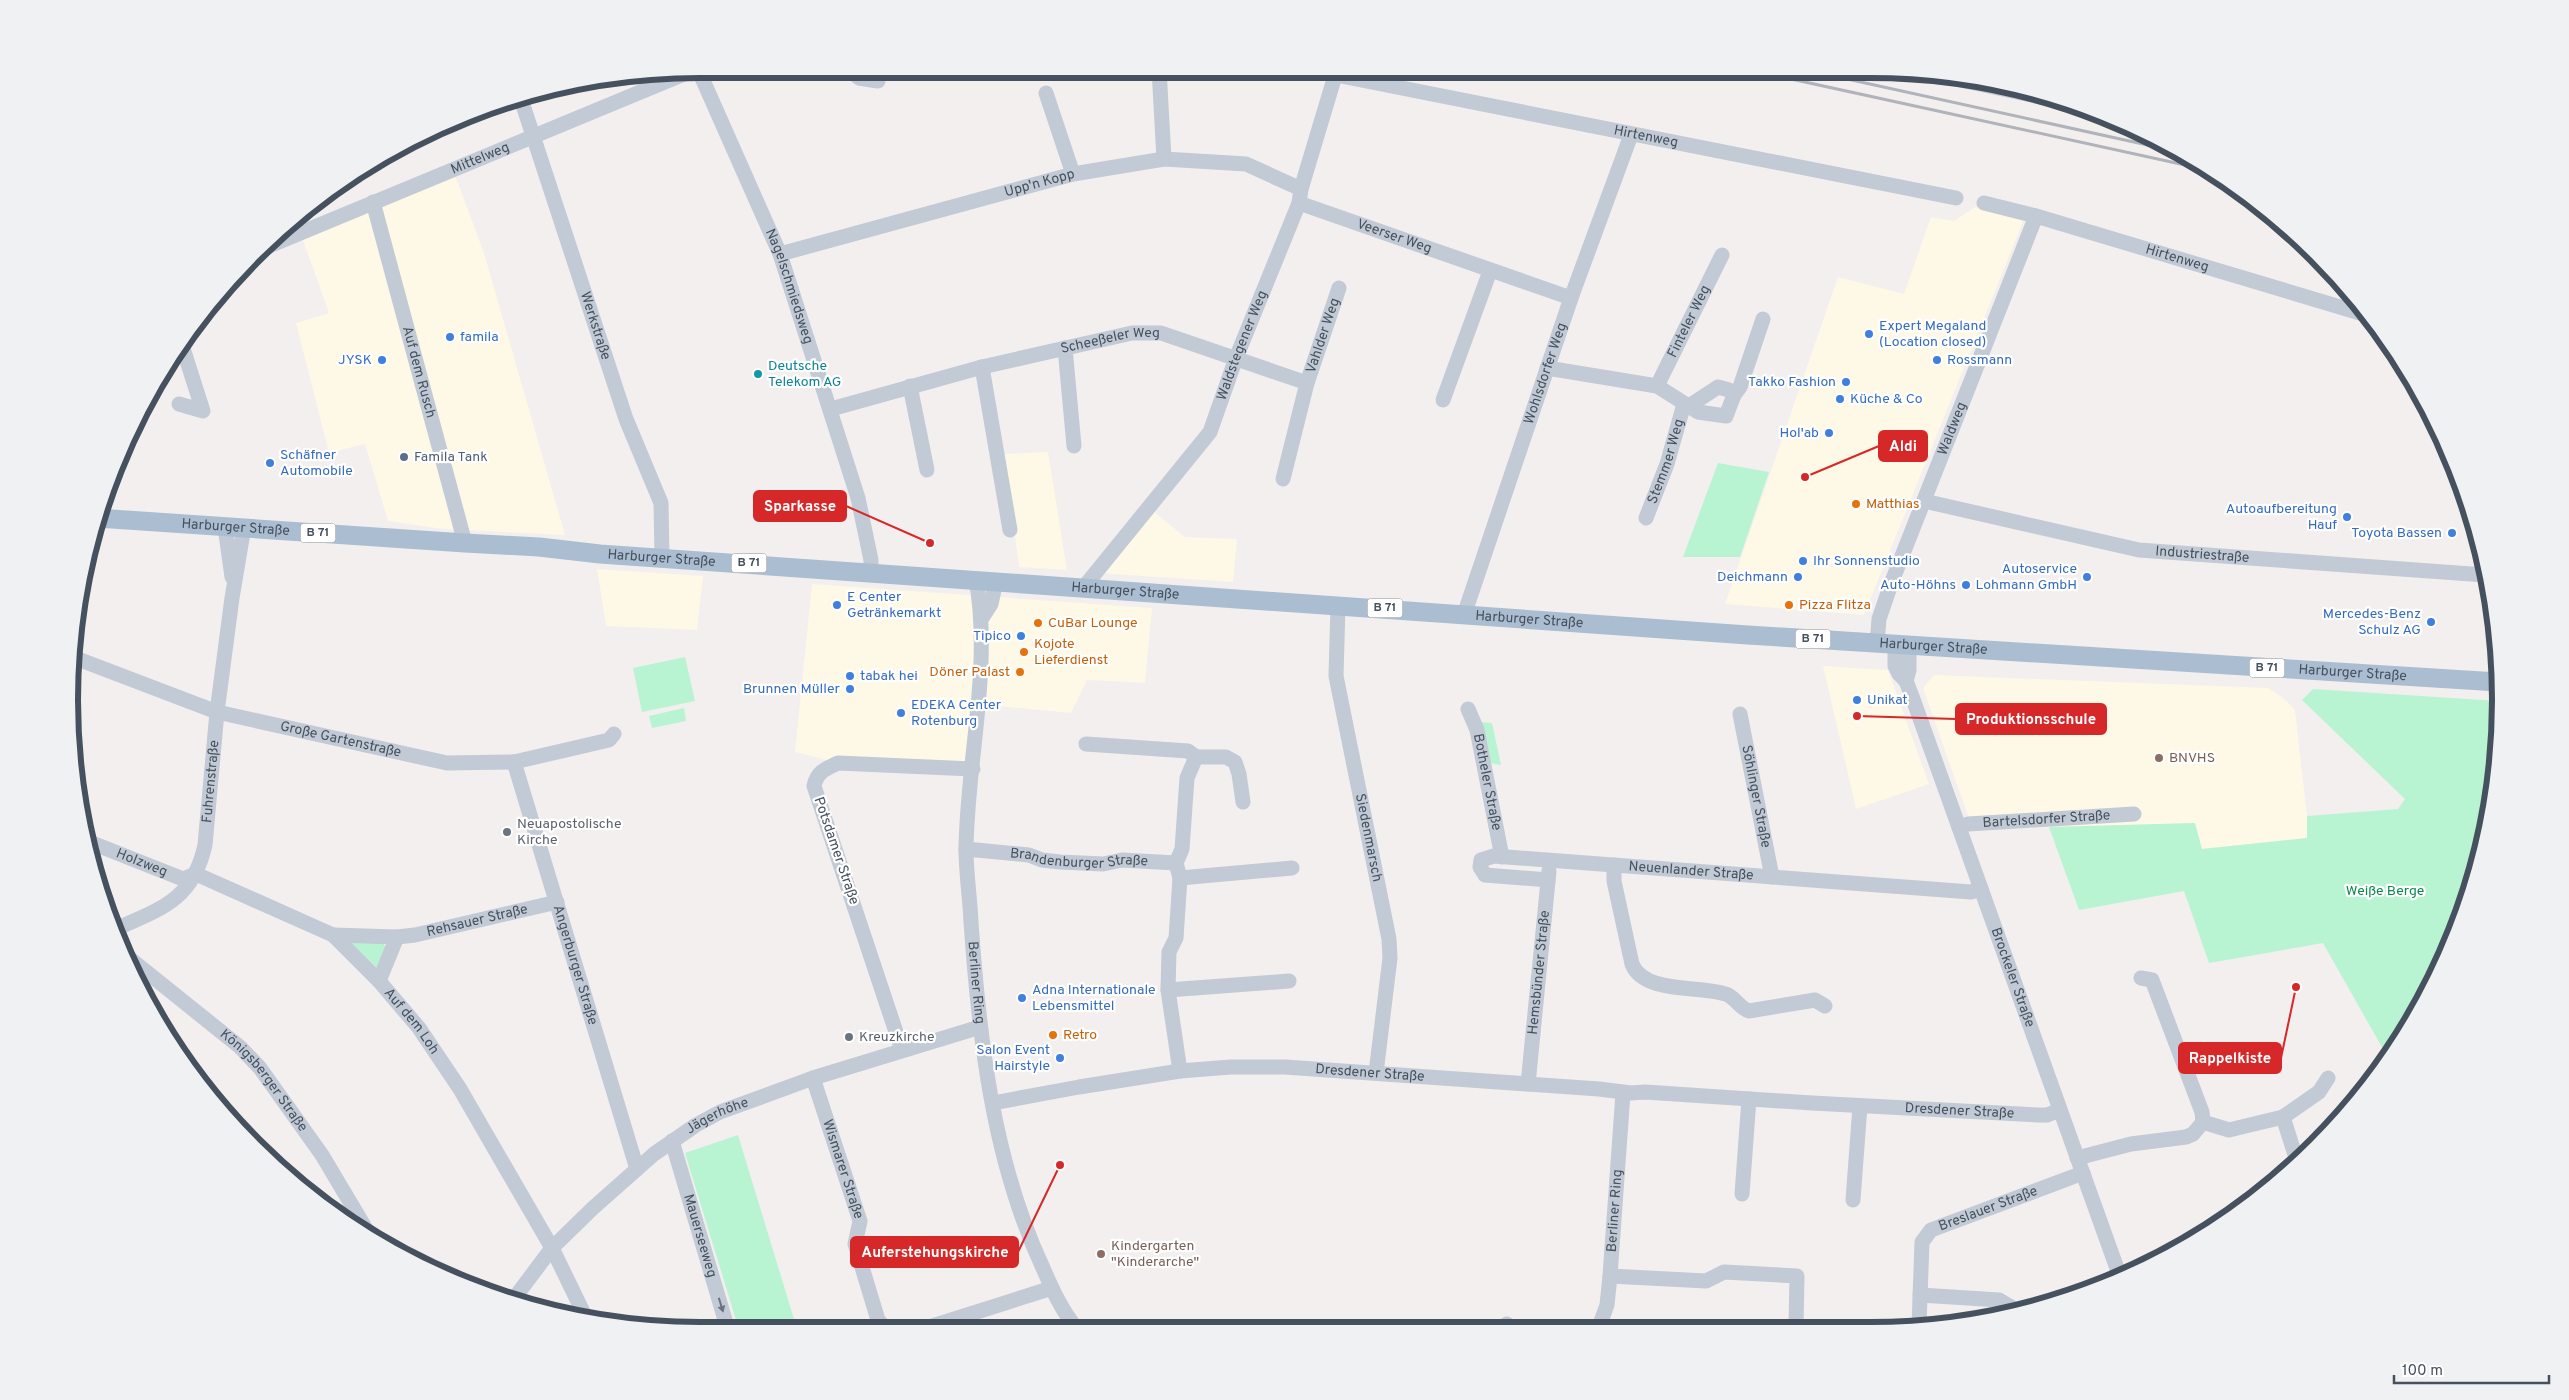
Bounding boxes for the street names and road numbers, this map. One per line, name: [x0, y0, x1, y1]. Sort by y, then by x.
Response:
street label: Hirtenweg: [1612, 122, 1680, 151]
street label: Mittelweg: [448, 139, 512, 178]
street label: Upp'n Kopp: [1003, 165, 1077, 201]
street label: Veerser Weg: [1355, 215, 1434, 257]
street label: Nagelschmiedsweg: [761, 226, 817, 346]
street label: Hirtenweg: [2144, 241, 2211, 276]
street label: Finteler Weg: [1664, 282, 1714, 361]
street label: Waldstegener Weg: [1213, 288, 1271, 403]
street label: Werkstraße: [576, 290, 615, 362]
street label: Vahlder Weg: [1302, 296, 1344, 375]
street label: Wohlsdorfer Weg: [1521, 320, 1571, 426]
street label: Auf dem Rusch: [398, 324, 439, 420]
street label: Scheeßeler Weg: [1059, 325, 1160, 357]
street label: Waldweg: [1934, 400, 1970, 458]
street label: Stemmer Weg: [1644, 417, 1688, 506]
street label: Harburger Straße: [181, 515, 290, 540]
road number: B 71: [300, 524, 336, 542]
street label: Industriestraße: [2155, 543, 2250, 566]
street label: Harburger Straße: [607, 546, 716, 571]
road number: B 71: [732, 554, 766, 572]
street label: Harburger Straße: [1071, 579, 1180, 603]
road number: B 71: [1368, 598, 1402, 618]
street label: Harburger Straße: [1475, 607, 1584, 632]
road number: B 71: [1796, 630, 1830, 648]
street label: Harburger Straße: [1879, 635, 1988, 658]
road number: B 71: [2250, 658, 2284, 678]
street label: Harburger Straße: [2298, 661, 2407, 685]
street label: Große Gartenstraße: [278, 718, 403, 761]
street label: Botheler Straße: [1469, 732, 1505, 832]
street label: Fuhrenstraße: [199, 739, 223, 824]
street label: Söhlinger Straße: [1738, 744, 1775, 849]
street label: Siedenmarsch: [1351, 792, 1386, 883]
street label: Potsdamer Straße: [810, 795, 862, 907]
street label: Bartelsdorfer Straße: [1982, 807, 2111, 832]
street label: Holzweg: [114, 845, 170, 881]
street label: Brandenburger Straße: [1009, 845, 1148, 873]
street label: Neuenlander Straße: [1628, 858, 1754, 884]
street label: Rehsauer Straße: [425, 901, 529, 941]
street label: Angerburger Straße: [549, 903, 601, 1027]
street label: Hemsbünder Straße: [1524, 910, 1554, 1036]
street label: Brockeler Straße: [1987, 925, 2038, 1030]
street label: Berliner Ring: [964, 941, 989, 1025]
street label: Auf dem Loh: [380, 985, 443, 1058]
street label: Königsberger Straße: [216, 1026, 311, 1135]
street label: Dresdener Straße: [1315, 1061, 1425, 1085]
street label: Jägerhöhe: [682, 1094, 751, 1138]
street label: Dresdener Straße: [1904, 1099, 2015, 1122]
street label: Wismarer Straße: [819, 1117, 867, 1221]
street label: Berliner Ring: [1603, 1169, 1626, 1253]
street label: Breslauer Straße: [1936, 1182, 2040, 1235]
street label: Mauerseeweg: [680, 1192, 721, 1280]

